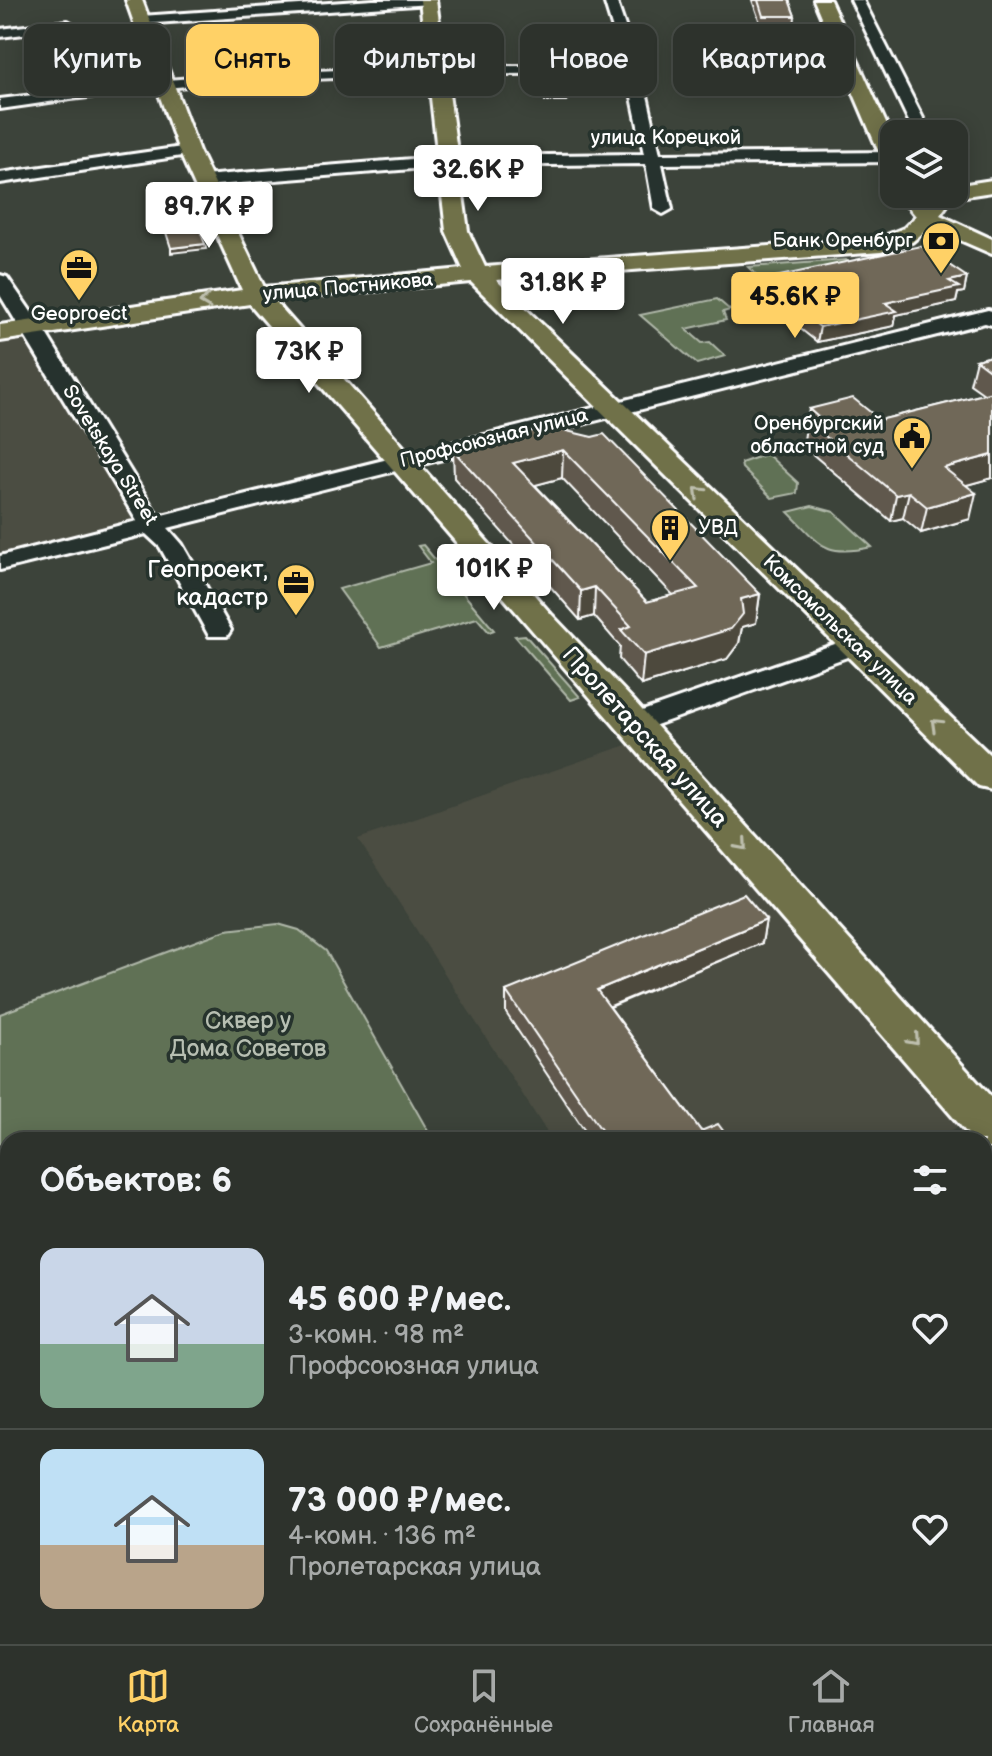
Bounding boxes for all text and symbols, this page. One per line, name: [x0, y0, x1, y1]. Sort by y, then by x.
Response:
chip: Купить: [24, 24, 170, 96]
chip: Снять: [186, 24, 319, 96]
chip: Фильтры: [335, 24, 504, 96]
chip: Новое: [520, 24, 657, 96]
chip: Квартира: [673, 24, 854, 96]
map controls: [880, 120, 968, 208]
button: layers: [880, 120, 968, 208]
street label: улица Корецкой: [591, 126, 741, 150]
pin: 32.6K ₽: [404, 145, 552, 213]
text: 32.6K ₽: [432, 155, 524, 186]
pin: 89.7K ₽: [135, 182, 283, 250]
text: 89.7K ₽: [164, 192, 254, 223]
bank icon: Банк Оренбург: [920, 220, 962, 275]
place label: Банк Оренбург: [773, 229, 913, 253]
office icon: Geoproect: [58, 247, 100, 302]
pin: 31.8K ₽: [489, 258, 637, 326]
street label: улица Постникова: [262, 268, 434, 306]
text: 31.8K ₽: [519, 268, 607, 299]
pin: 45.6K ₽: [721, 272, 869, 340]
text: 45.6K ₽: [749, 282, 841, 313]
one-way arrow: [198, 293, 212, 310]
place label: Geoproect: [31, 302, 127, 326]
pin: 73K ₽: [253, 327, 365, 395]
text: 73K ₽: [274, 337, 344, 368]
street label: Sovetskaya Street: [57, 380, 163, 530]
street label: Профсоюзная улица: [397, 403, 591, 473]
place label: Оренбургский областной суд: [751, 412, 884, 459]
public building icon: Оренбургский областной суд: [891, 415, 933, 470]
one-way arrow: [694, 487, 708, 501]
building icon: УВД: [649, 507, 691, 562]
place label: УВД: [698, 516, 738, 540]
pin: 101K ₽: [429, 544, 559, 612]
street label: Комсомольская улица: [758, 550, 922, 710]
text: 101K ₽: [455, 554, 533, 585]
place label: Геопроект, кадастр: [147, 555, 268, 612]
office icon: Геопроект, кадастр: [275, 562, 317, 617]
street label: Пролетарская улица: [556, 640, 734, 834]
one-way arrow: [931, 719, 945, 733]
one-way arrow: [732, 835, 747, 850]
park label: Сквер у Дома Советов: [170, 1006, 327, 1063]
one-way arrow: [905, 1030, 919, 1045]
icon: filters: [908, 1158, 952, 1202]
text: Объектов: 6: [40, 1160, 232, 1201]
text: 45 600 ₽/мес.: [288, 1279, 511, 1320]
icon: home: [104, 1280, 200, 1376]
icon: heart: [908, 1306, 952, 1350]
text: 3-комн. · 98 m²: [288, 1320, 464, 1351]
text: Профсоюзная улица: [288, 1351, 539, 1382]
text: 73 000 ₽/мес.: [288, 1480, 511, 1521]
icon: home: [104, 1481, 200, 1577]
icon: heart: [908, 1507, 952, 1551]
text: 4-комн. · 136 m²: [288, 1521, 476, 1552]
text: Пролетарская улица: [288, 1552, 541, 1583]
tab: Карта: [117, 1664, 179, 1739]
tab: Сохранённые: [414, 1664, 553, 1739]
tab: Главная: [788, 1664, 875, 1739]

